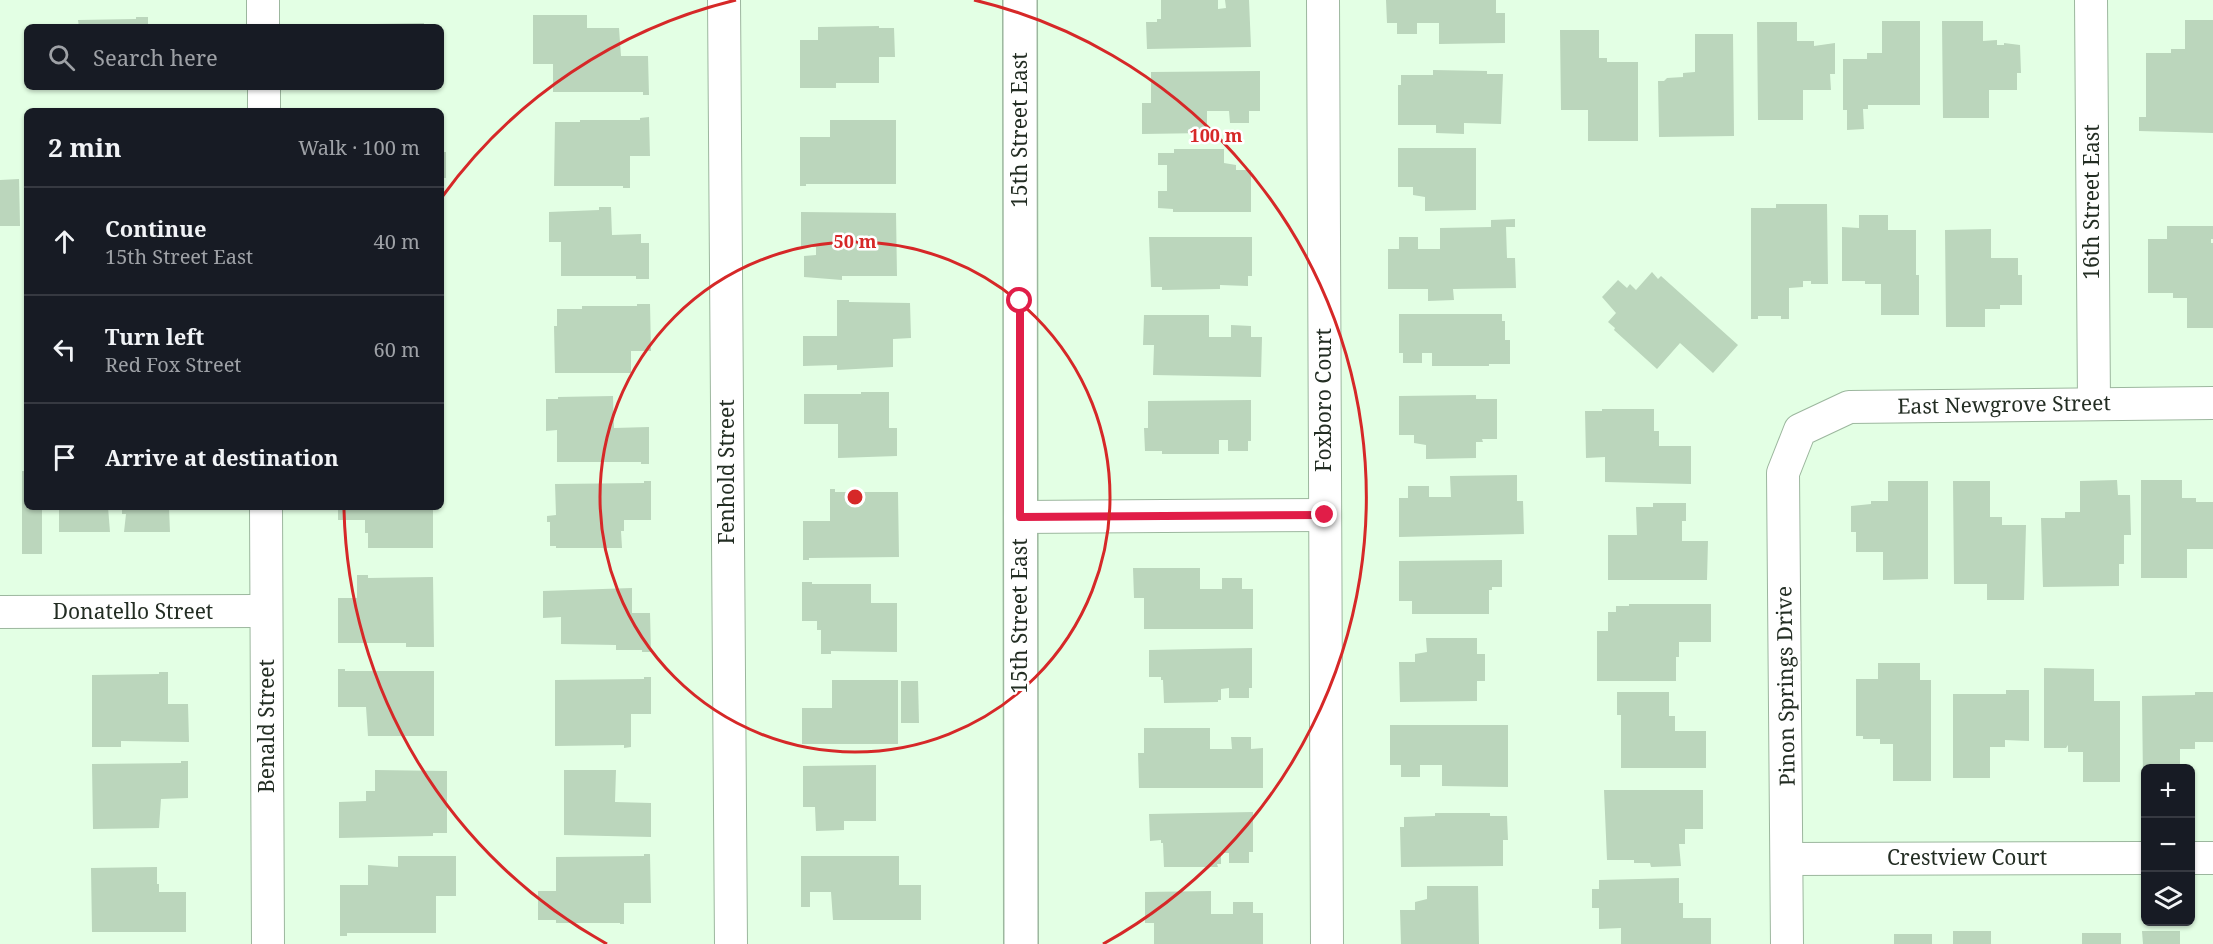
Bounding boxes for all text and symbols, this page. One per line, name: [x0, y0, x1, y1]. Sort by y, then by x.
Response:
search box: [24, 24, 444, 90]
icon: search: [45, 41, 78, 74]
text: Search here: [93, 42, 218, 72]
street label: 15th Street East: [1005, 52, 1033, 208]
text: 100 m: [1190, 123, 1243, 147]
street label: 16th Street East: [2077, 124, 2105, 280]
text: 2 min: [48, 129, 122, 165]
text: Walk · 100 m: [298, 134, 420, 161]
text: Continue: [105, 213, 207, 243]
icon: ahead: [48, 225, 81, 258]
text: 40 m: [374, 228, 420, 255]
text: 50 m: [834, 229, 877, 253]
text: 15th Street East: [105, 243, 253, 270]
route start: [1006, 287, 1032, 313]
text: Turn left: [105, 321, 204, 351]
street label: Foxboro Court: [1309, 328, 1337, 472]
icon: left: [48, 333, 81, 366]
text: 60 m: [374, 336, 420, 363]
text: Red Fox Street: [105, 351, 241, 378]
street label: East Newgrove Street: [1897, 388, 2111, 420]
street label: Fenhold Street: [712, 399, 740, 545]
icon: arrive: [48, 441, 81, 474]
text: Arrive at destination: [105, 442, 339, 472]
centre of rings: [845, 487, 865, 507]
route end: [1311, 501, 1337, 527]
street label: 15th Street East: [1005, 538, 1033, 694]
street label: Pinon Springs Drive: [1769, 586, 1801, 786]
street label: Donatello Street: [53, 597, 213, 625]
street label: Benald Street: [252, 659, 280, 793]
map controls: [2141, 764, 2195, 926]
button: +: [2141, 764, 2195, 818]
button: −: [2141, 818, 2195, 872]
street label: Crestview Court: [1887, 843, 2047, 871]
button: layers: [2141, 872, 2195, 926]

